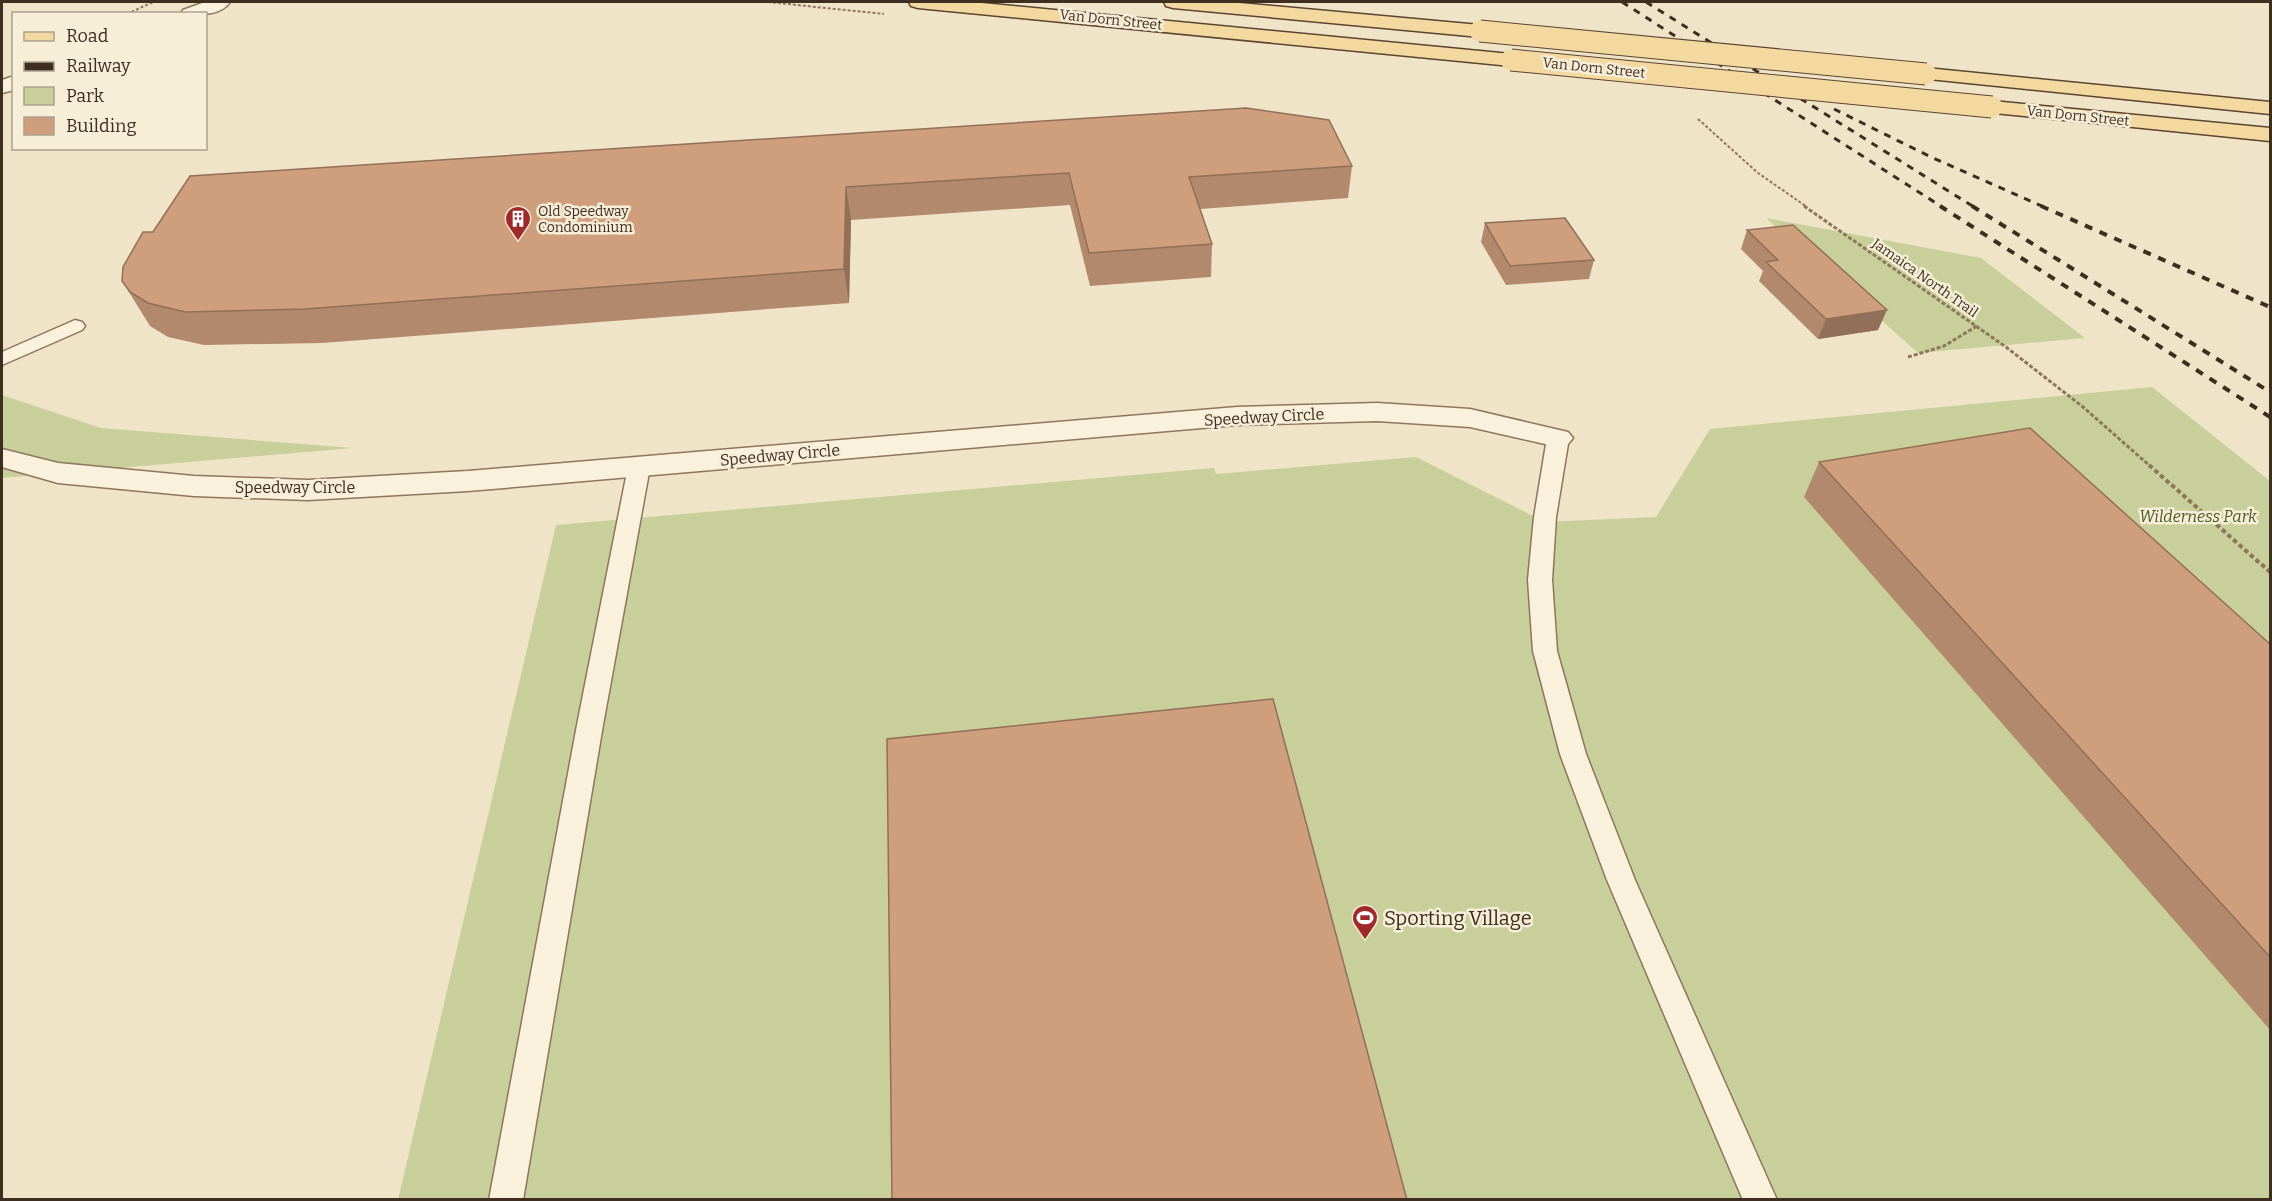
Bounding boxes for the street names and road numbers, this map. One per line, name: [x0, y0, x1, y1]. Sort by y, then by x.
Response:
street label: Van Dorn Street: [1059, 6, 1163, 34]
street label: Van Dorn Street: [1542, 54, 1646, 82]
street label: Van Dorn Street: [2026, 102, 2130, 130]
street label: Jamaica North Trail: [1868, 234, 1981, 321]
street label: Speedway Circle: [1203, 404, 1325, 430]
street label: Speedway Circle: [719, 440, 841, 470]
street label: Speedway Circle: [235, 478, 355, 497]

